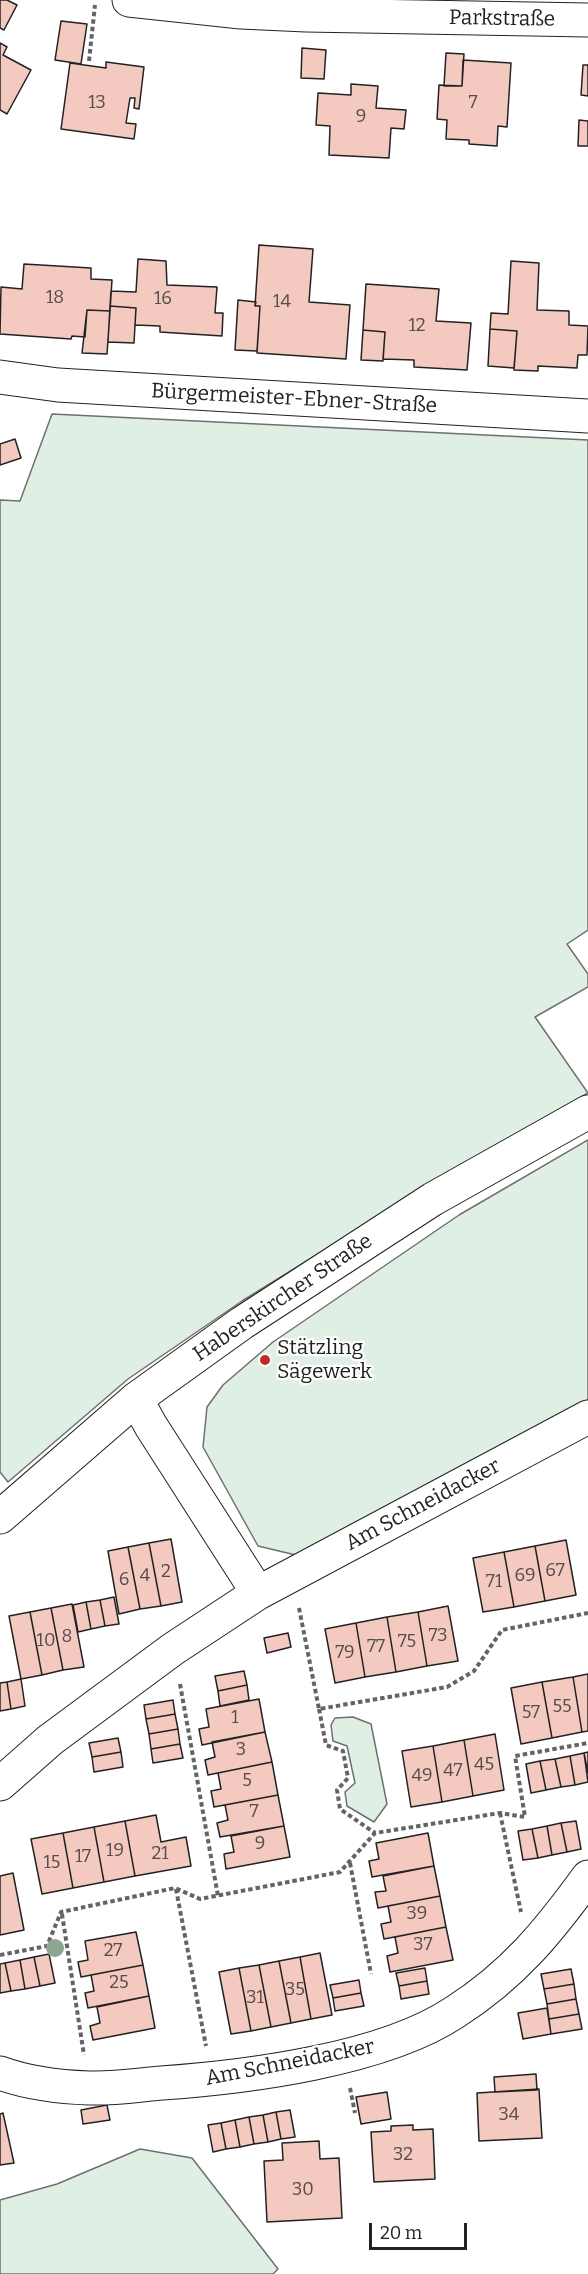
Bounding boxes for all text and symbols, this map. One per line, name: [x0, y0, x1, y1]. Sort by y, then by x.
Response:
street label: Parkstraße: [449, 5, 555, 33]
house number: 13: [88, 92, 106, 114]
house number: 7: [468, 92, 478, 114]
house number: 9: [356, 106, 366, 128]
house number: 18: [46, 287, 64, 309]
house number: 16: [154, 288, 172, 310]
house number: 14: [273, 291, 291, 313]
house number: 12: [408, 315, 426, 337]
street label: Bürgermeister-Ebner-Straße: [150, 379, 438, 419]
street label: Haberskircher Straße: [189, 1229, 377, 1367]
place label: Stätzling Sägewerk: [277, 1335, 372, 1385]
marker: Stätzling Sägewerk: [258, 1353, 272, 1367]
street label: Am Schneidacker: [341, 1454, 505, 1556]
house number: 67: [545, 1560, 565, 1582]
house number: 2: [161, 1561, 171, 1583]
house number: 4: [140, 1565, 150, 1587]
house number: 69: [514, 1565, 536, 1587]
house number: 6: [119, 1569, 129, 1591]
house number: 71: [486, 1571, 502, 1593]
house number: 73: [429, 1625, 447, 1647]
house number: 8: [62, 1626, 72, 1648]
house number: 10: [37, 1630, 55, 1652]
house number: 75: [398, 1631, 416, 1653]
house number: 77: [367, 1636, 385, 1658]
house number: 79: [335, 1642, 355, 1664]
house number: 55: [552, 1696, 572, 1718]
house number: 57: [522, 1702, 540, 1724]
house number: 1: [231, 1707, 239, 1729]
house number: 3: [236, 1739, 246, 1761]
house number: 45: [474, 1754, 494, 1776]
house number: 47: [443, 1760, 463, 1782]
house number: 49: [411, 1765, 433, 1787]
house number: 5: [242, 1770, 252, 1792]
house number: 7: [249, 1801, 259, 1823]
house number: 9: [255, 1833, 265, 1855]
house number: 19: [106, 1840, 124, 1862]
house number: 21: [151, 1843, 169, 1865]
house number: 17: [75, 1846, 91, 1868]
house number: 15: [44, 1852, 60, 1874]
house number: 39: [407, 1903, 427, 1925]
house number: 37: [413, 1934, 433, 1956]
house number: 27: [104, 1940, 122, 1962]
house number: 25: [109, 1972, 129, 1994]
house number: 35: [285, 1979, 305, 2001]
house number: 31: [246, 1987, 264, 2009]
street label: Am Schneidacker: [203, 2034, 377, 2092]
house number: 34: [499, 2104, 519, 2126]
house number: 32: [393, 2144, 413, 2166]
house number: 30: [292, 2179, 314, 2201]
scale bar: [372, 2211, 470, 2249]
text: 20 m: [380, 2222, 422, 2244]

